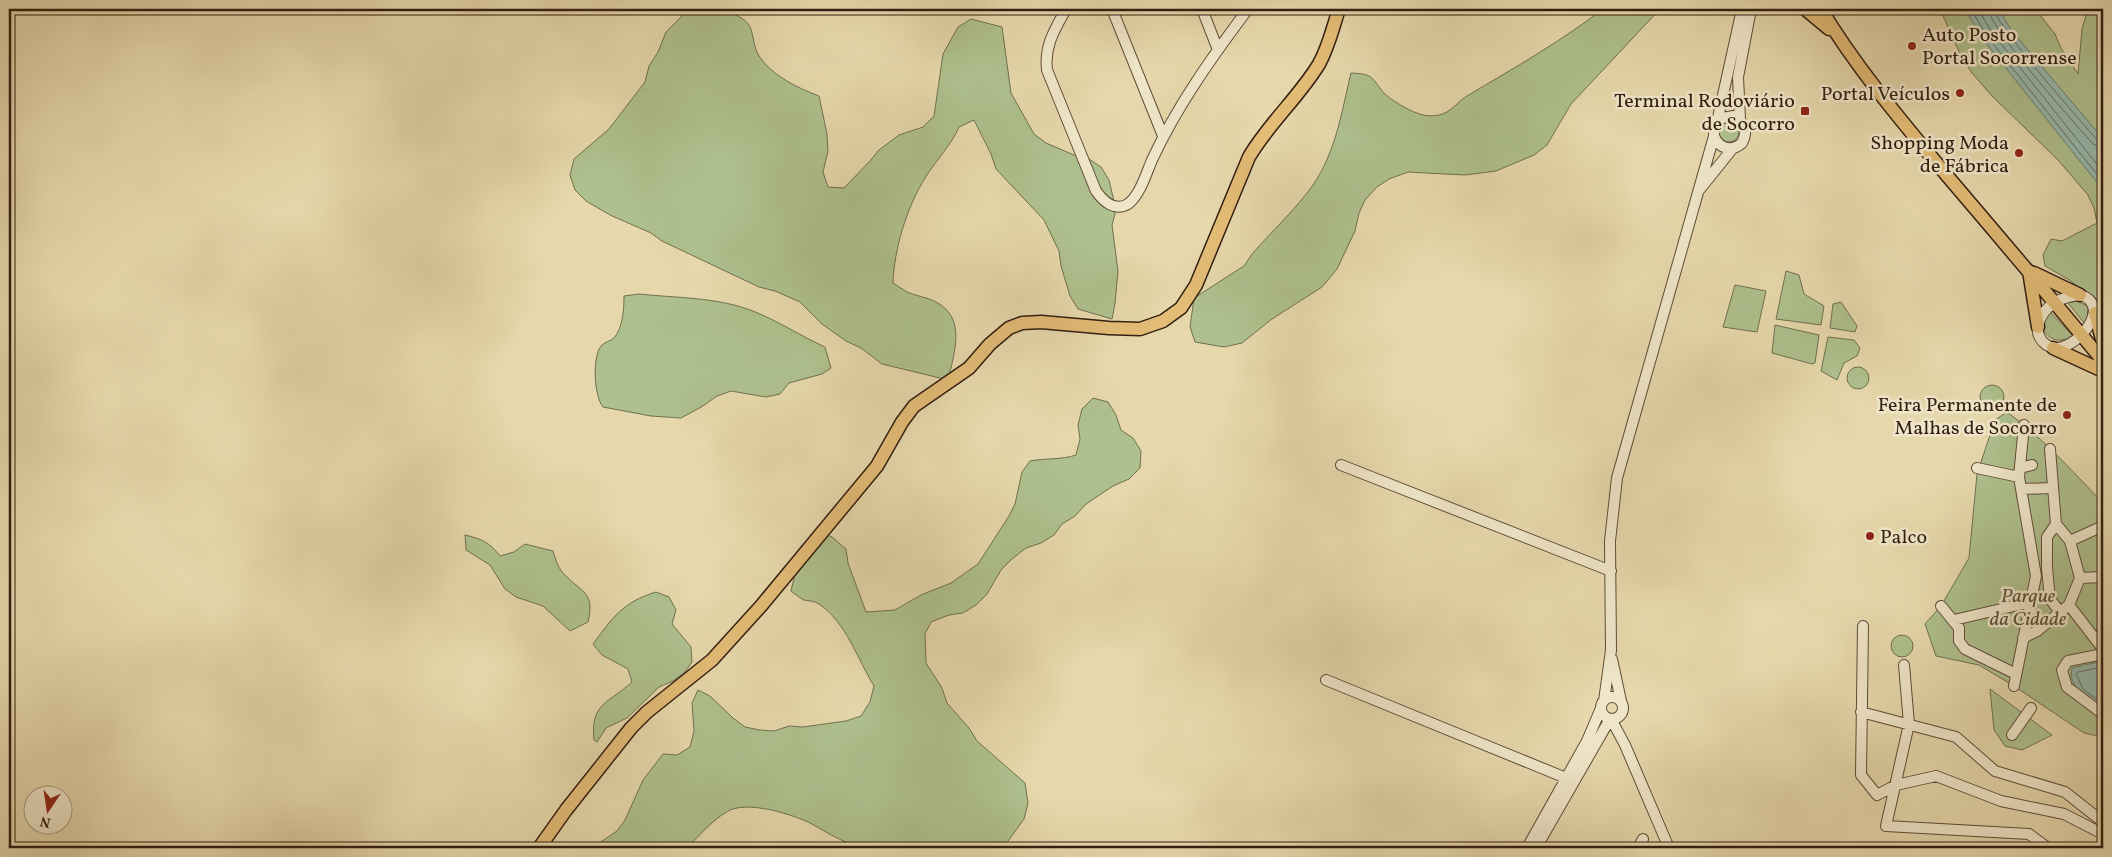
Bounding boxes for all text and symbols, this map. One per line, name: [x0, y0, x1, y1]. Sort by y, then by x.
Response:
place label: Auto Posto Portal Socorrense: [1922, 22, 2077, 73]
marker: Auto Posto Portal Socorrense: [1906, 40, 1918, 52]
place label: Portal Veículos: [1821, 81, 1950, 109]
marker: Portal Veículos: [1954, 87, 1966, 99]
place label: Terminal Rodoviário de Socorro: [1614, 88, 1795, 139]
marker: Terminal Rodoviário de Socorro: [1799, 105, 1811, 117]
place label: Shopping Moda de Fábrica: [1870, 130, 2009, 181]
marker: Shopping Moda de Fábrica: [2013, 147, 2025, 159]
place label: Feira Permanente de Malhas de Socorro: [1878, 392, 2057, 443]
marker: Feira Permanente de Malhas de Socorro: [2061, 409, 2073, 421]
place label: Palco: [1880, 524, 1927, 552]
marker: Palco: [1864, 530, 1876, 542]
park label: Parque da Cidade: [1990, 583, 2067, 634]
north arrow: [22, 784, 72, 834]
text: N: [38, 811, 53, 832]

